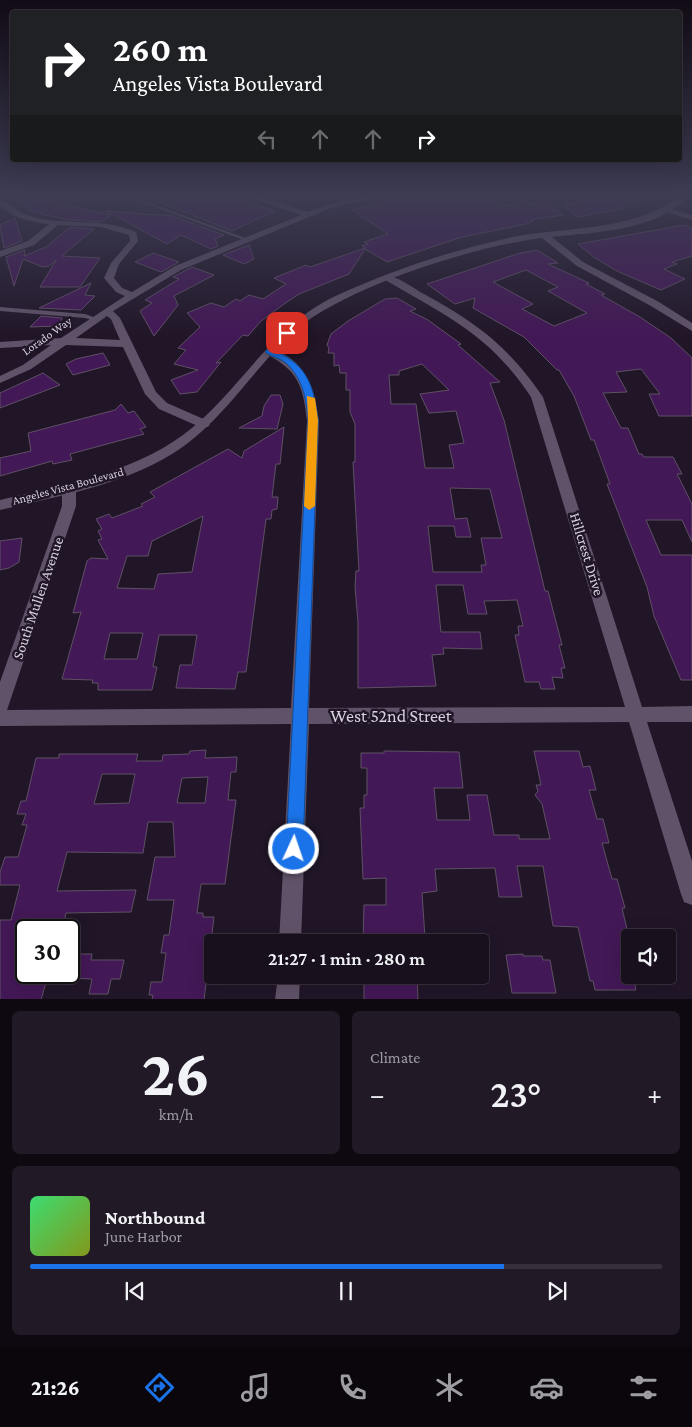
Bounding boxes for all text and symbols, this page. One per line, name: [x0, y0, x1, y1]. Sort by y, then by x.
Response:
icon: right: [30, 30, 95, 95]
text: 260 m: [113, 30, 208, 69]
text: Angeles Vista Boulevard: [113, 71, 323, 96]
icon: left: [253, 125, 281, 153]
icon: ahead: [306, 125, 334, 153]
icon: ahead: [359, 125, 387, 153]
icon: right: [412, 125, 440, 153]
pin: [266, 312, 308, 354]
street label: Lorado Way: [19, 313, 75, 358]
icon: arrive: [273, 319, 301, 347]
street label: Angeles Vista Boulevard: [11, 464, 126, 508]
street label: Hillcrest Drive: [567, 511, 607, 598]
street label: South Mullen Avenue: [10, 534, 67, 661]
street label: West 52nd Street: [330, 706, 453, 726]
position arrow: [267, 822, 319, 874]
speed limit sign: 30: [15, 919, 80, 984]
map controls: [621, 929, 676, 984]
button: sound: [621, 929, 676, 984]
text: 21:27 · 1 min · 280 m: [268, 948, 425, 969]
text: 26: [142, 1037, 210, 1109]
text: Climate: [370, 1049, 420, 1066]
text: 23°: [491, 1073, 541, 1115]
text: −: [370, 1079, 385, 1110]
text: +: [647, 1079, 662, 1110]
text: km/h: [159, 1106, 193, 1123]
text: Northbound: [105, 1207, 205, 1228]
text: June Harbor: [105, 1228, 182, 1245]
icon: previous: [121, 1277, 149, 1305]
icon: pause: [332, 1277, 360, 1305]
icon: next: [543, 1277, 571, 1305]
icon: directions: [142, 1370, 177, 1405]
icon: music: [238, 1370, 273, 1405]
icon: phone: [335, 1370, 370, 1405]
icon: climate: [432, 1370, 467, 1405]
icon: car: [529, 1370, 564, 1405]
icon: filters: [626, 1370, 661, 1405]
text: 21:26: [31, 1375, 80, 1400]

